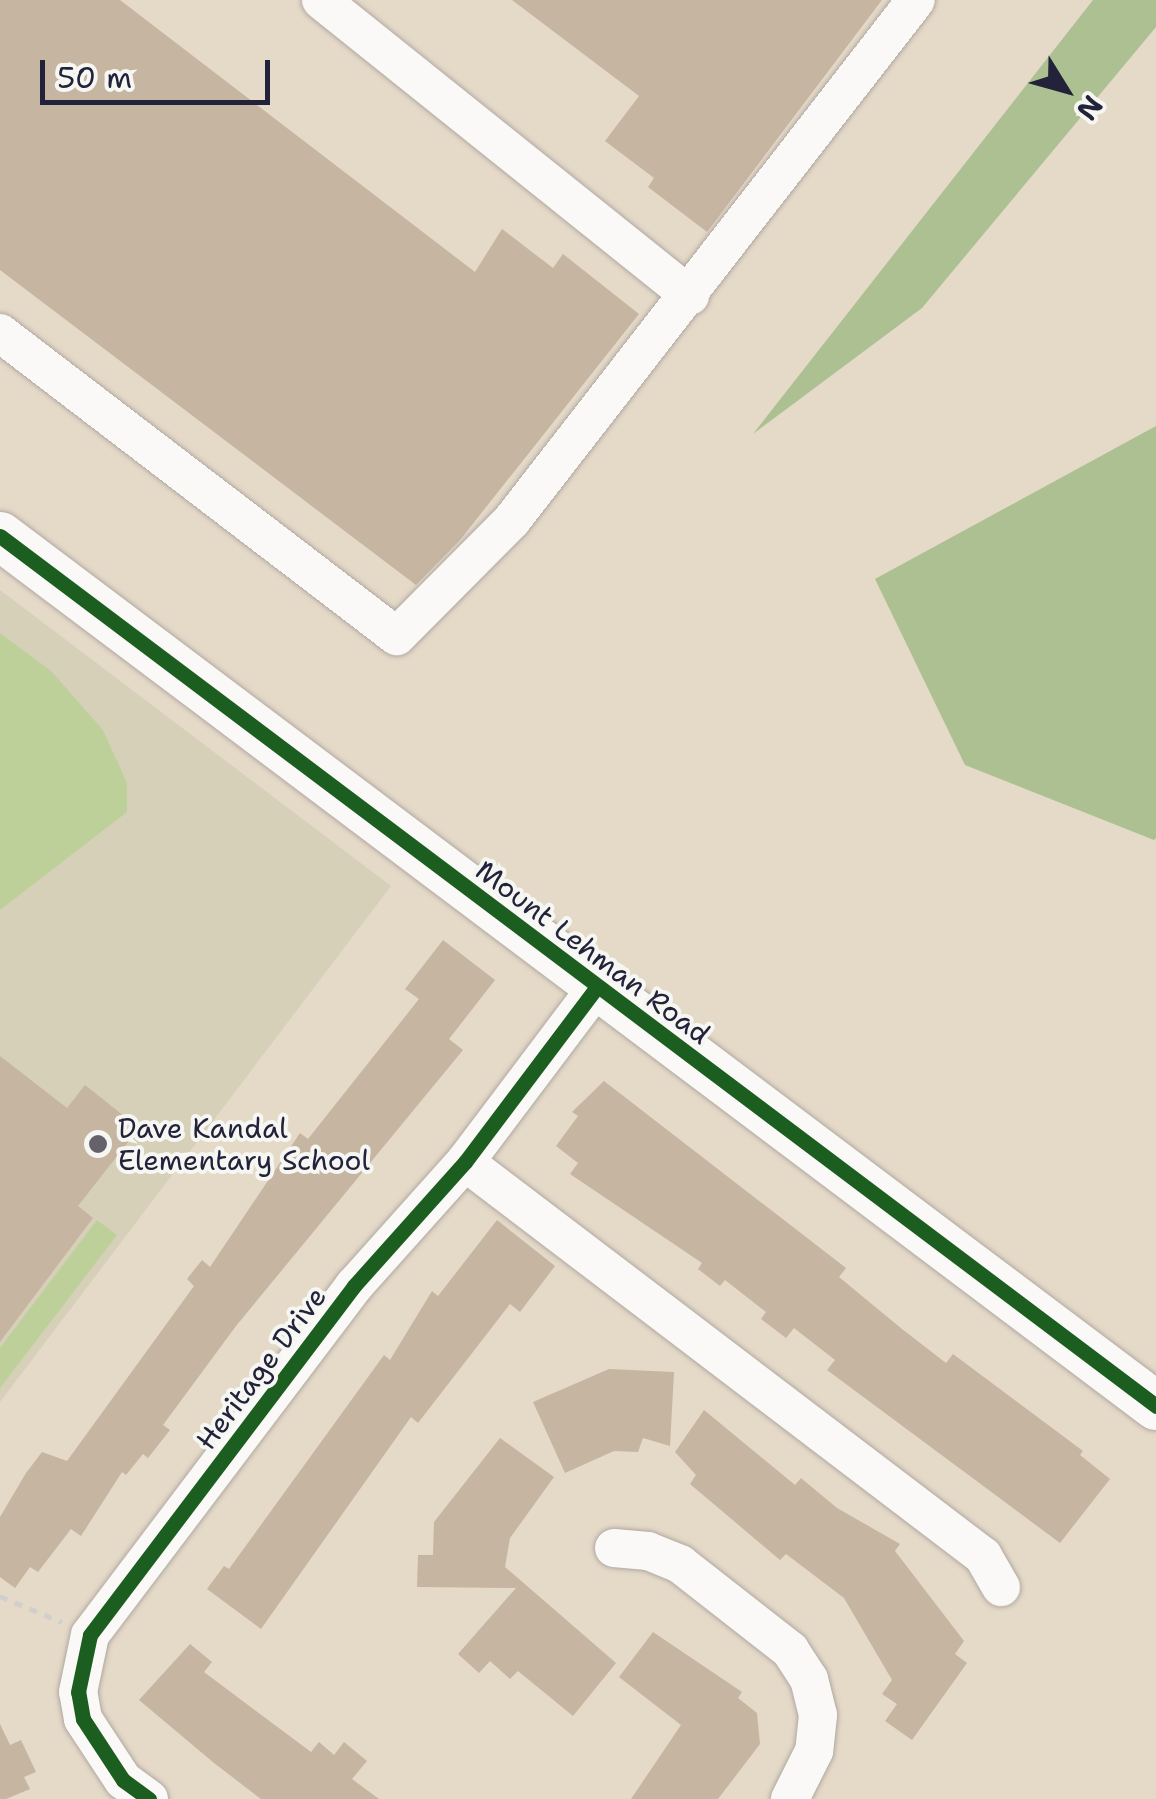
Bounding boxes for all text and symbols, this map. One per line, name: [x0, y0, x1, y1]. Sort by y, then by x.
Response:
scale bar: [45, 40, 275, 102]
north arrow: [1016, 40, 1116, 140]
text: 50 m: [57, 57, 132, 98]
text: N: [1068, 88, 1112, 128]
street label: Mount Lehman Road: [469, 853, 717, 1051]
place label: Dave Kandal Elementary School: [118, 1111, 370, 1177]
marker: Dave Kandal Elementary School: [87, 1133, 109, 1155]
street label: Heritage Drive: [189, 1280, 333, 1456]

